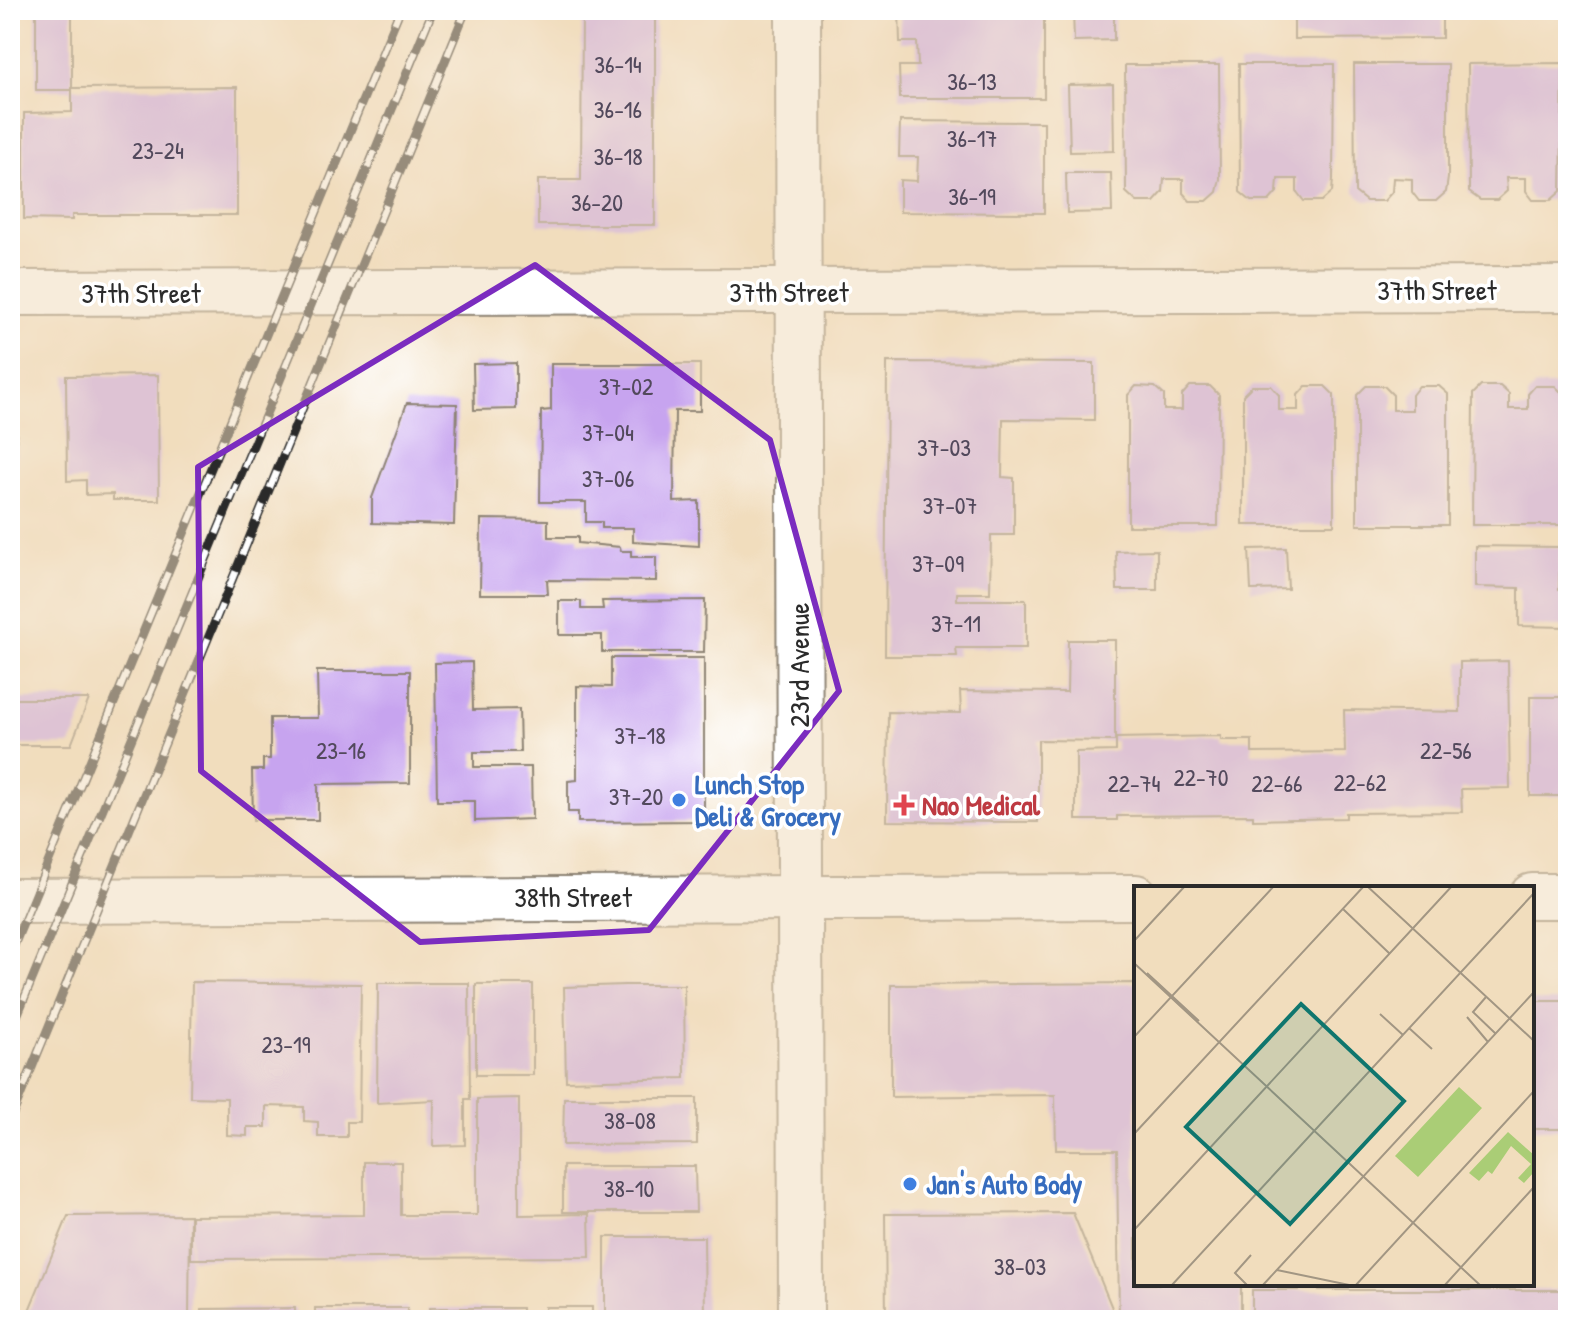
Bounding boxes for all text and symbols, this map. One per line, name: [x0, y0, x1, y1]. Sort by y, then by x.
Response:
house number: 36-14: [594, 48, 642, 80]
house number: 36-13: [947, 65, 997, 97]
house number: 36-16: [594, 93, 642, 125]
house number: 36-17: [947, 122, 997, 154]
house number: 23-24: [132, 134, 184, 166]
house number: 36-18: [593, 140, 643, 172]
house number: 36-19: [948, 180, 996, 212]
house number: 36-20: [571, 186, 623, 218]
street label: 37th Street: [1377, 271, 1497, 309]
street label: 37th Street: [729, 273, 849, 311]
street label: 37th Street: [81, 274, 201, 312]
house number: 37-02: [599, 370, 653, 402]
house number: 37-04: [582, 416, 634, 448]
house number: 37-03: [917, 431, 971, 463]
house number: 37-06: [582, 462, 634, 494]
house number: 37-07: [923, 489, 977, 521]
house number: 37-09: [912, 547, 964, 579]
street label: 23rd Avenue: [780, 603, 818, 727]
house number: 37-11: [931, 607, 981, 639]
house number: 37-18: [614, 719, 666, 751]
house number: 23-16: [316, 734, 366, 766]
house number: 22-56: [1420, 734, 1472, 766]
house number: 22-70: [1174, 761, 1228, 793]
place label: Lunch Stop Deli & Grocery: [695, 765, 841, 836]
house number: 22-62: [1334, 766, 1386, 798]
house number: 22-74: [1107, 767, 1161, 799]
house number: 22-66: [1251, 767, 1303, 799]
house number: 37-20: [609, 780, 663, 812]
place label: Nao Medical: [922, 786, 1040, 824]
marker: Lunch Stop Deli & Grocery: [670, 791, 688, 809]
marker: Nao Medical: [893, 794, 915, 816]
street label: 38th Street: [514, 878, 632, 916]
inset map: [1134, 886, 1534, 1286]
house number: 23-19: [261, 1028, 311, 1060]
house number: 38-08: [604, 1104, 656, 1136]
place label: Jan's Auto Body: [926, 1165, 1082, 1204]
house number: 38-10: [604, 1172, 654, 1204]
marker: Jan's Auto Body: [901, 1175, 919, 1193]
house number: 38-03: [994, 1250, 1046, 1282]

